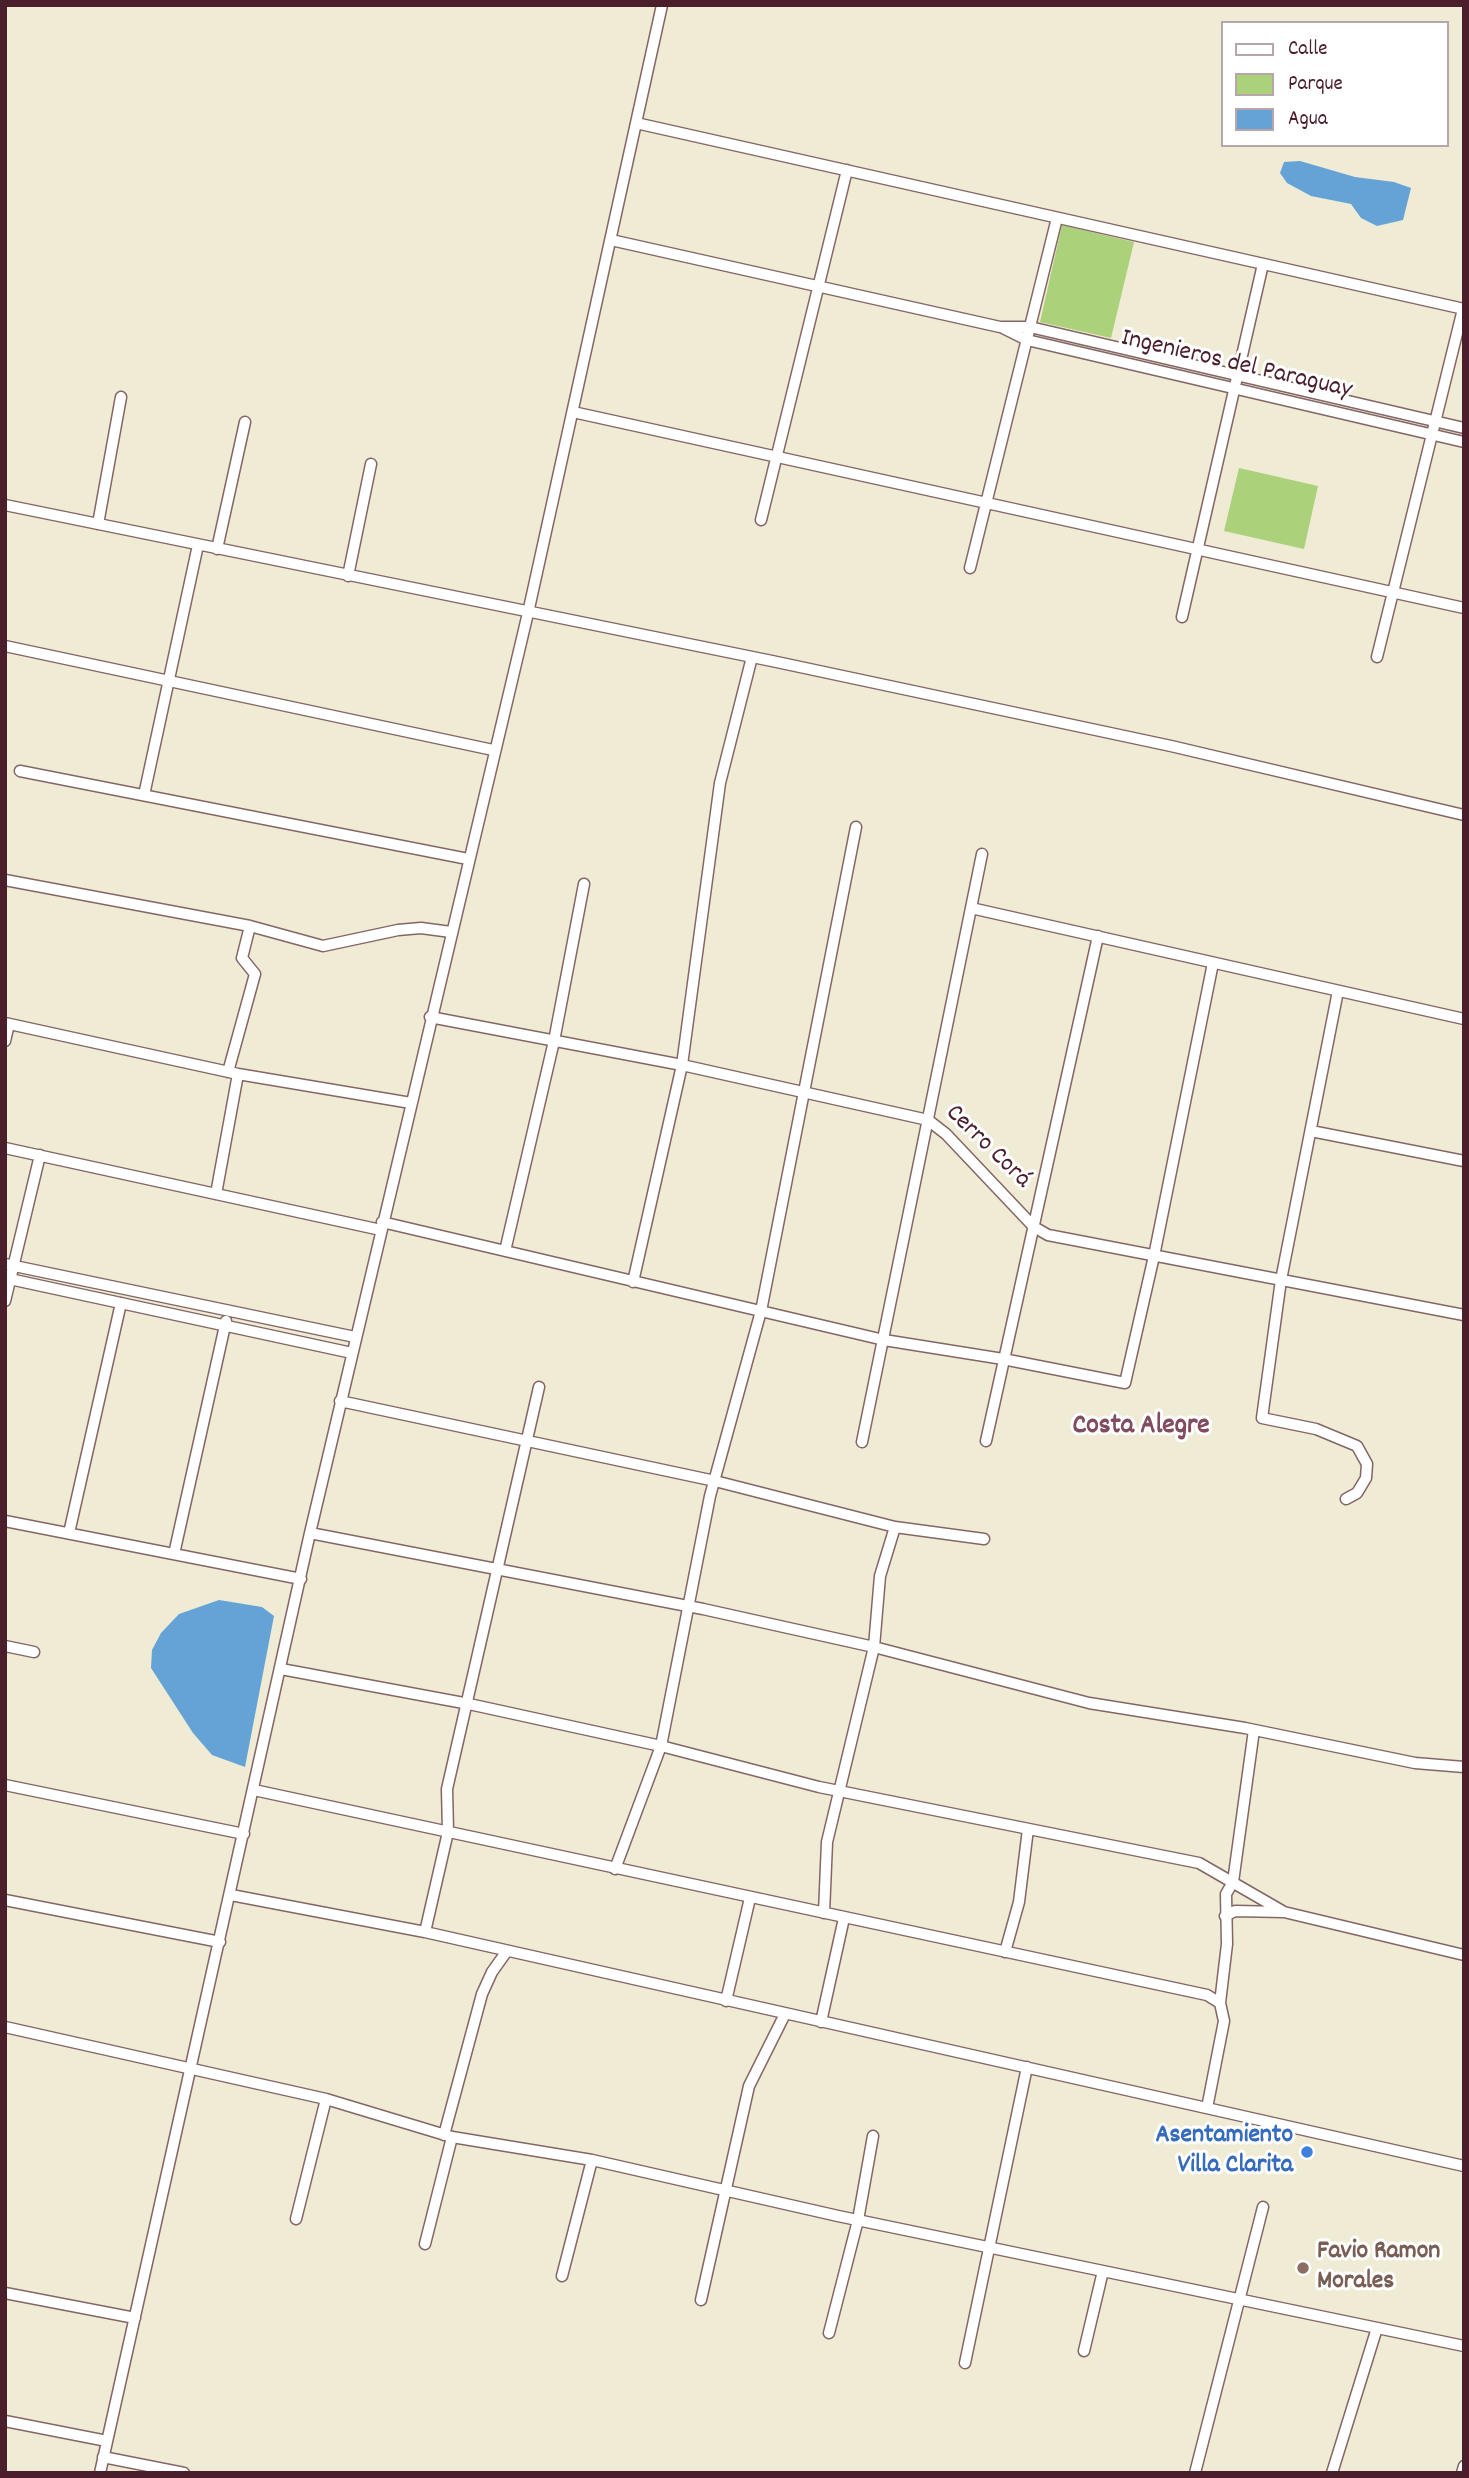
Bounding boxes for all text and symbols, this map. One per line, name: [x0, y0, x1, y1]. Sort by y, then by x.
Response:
legend: [1220, 21, 1448, 147]
text: Calle: [1288, 35, 1327, 65]
text: Parque: [1288, 70, 1343, 100]
text: Agua: [1288, 105, 1328, 135]
street label: Ingenieros del Paraguay: [1117, 324, 1355, 408]
street label: Cerro Corá: [937, 1099, 1037, 1197]
district label: Costa Alegre: [1072, 1411, 1210, 1445]
place label: Asentamiento Villa Clarita: [1155, 2121, 1293, 2182]
marker: Asentamiento Villa Clarita: [1299, 2144, 1315, 2160]
place label: Favio Ramon Morales: [1317, 2237, 1440, 2298]
marker: Favio Ramon Morales: [1295, 2260, 1311, 2276]

